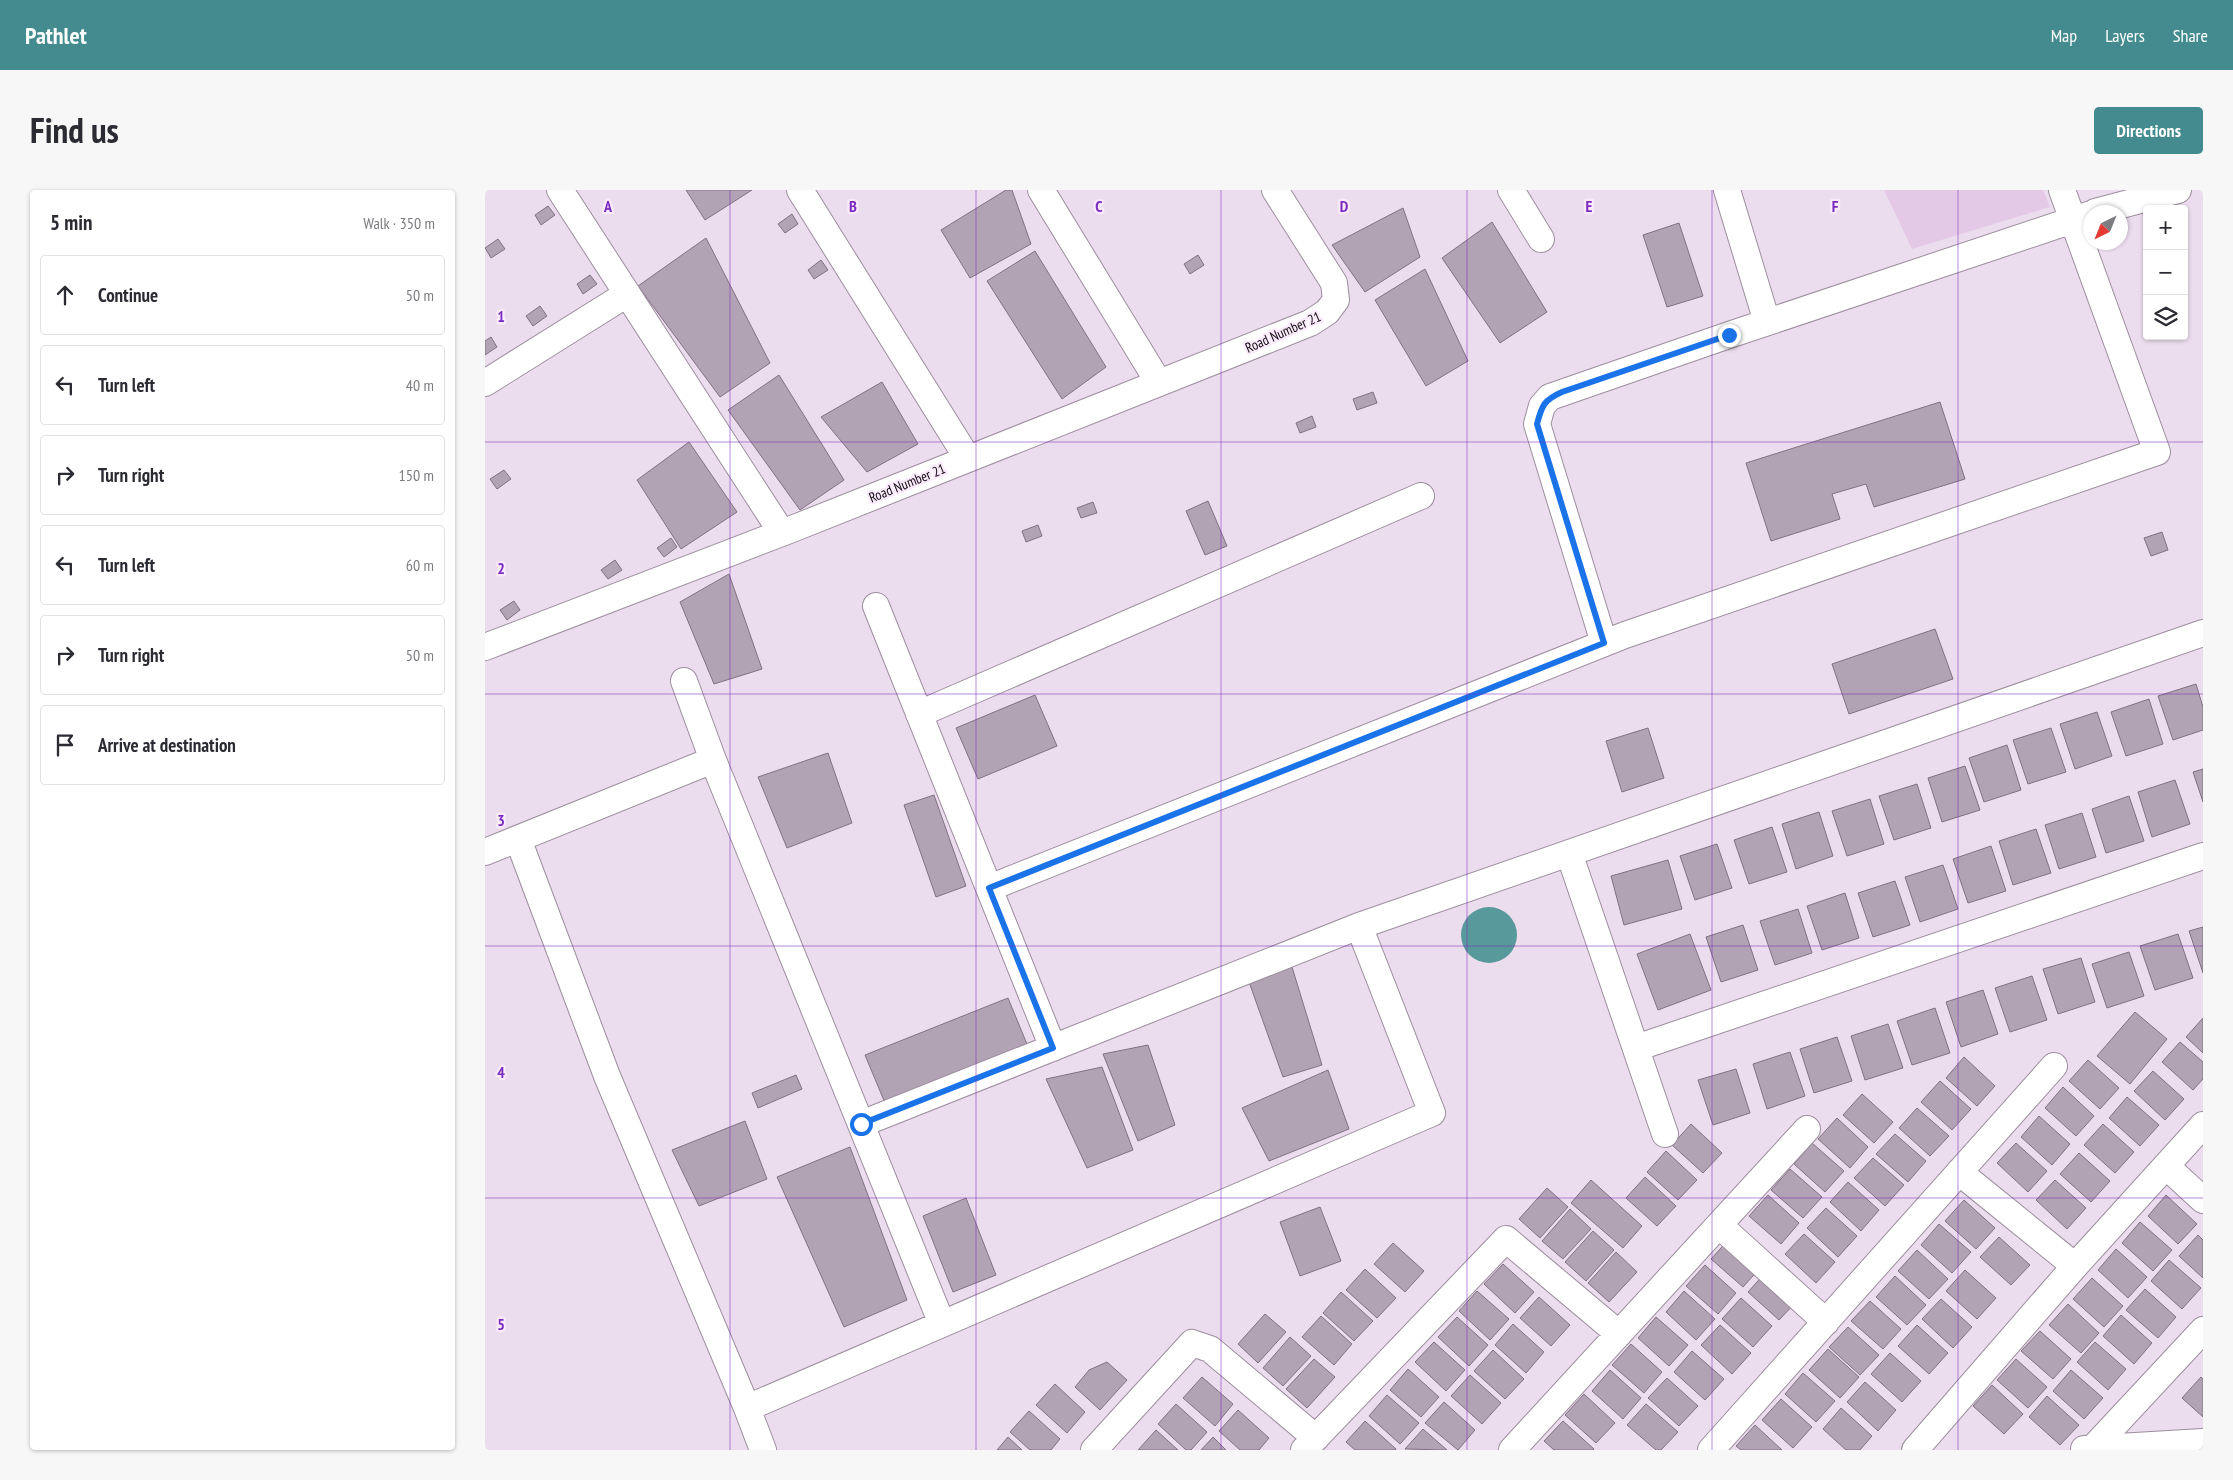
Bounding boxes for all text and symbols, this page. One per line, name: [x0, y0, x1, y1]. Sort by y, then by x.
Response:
text: Pathlet: [25, 20, 87, 51]
text: Map: [2051, 24, 2077, 47]
text: Layers: [2105, 24, 2145, 47]
text: Share: [2173, 24, 2208, 47]
text: Find us: [30, 107, 119, 153]
button: Directions: [2094, 107, 2203, 154]
text: A: [603, 196, 613, 216]
text: B: [849, 196, 857, 216]
text: C: [1095, 196, 1103, 216]
text: D: [1340, 196, 1349, 216]
text: E: [1586, 196, 1593, 216]
text: F: [1832, 196, 1839, 216]
north arrow: [2083, 205, 2128, 250]
map controls: [2143, 205, 2188, 340]
button: +: [2143, 205, 2188, 250]
text: 5 min: [50, 209, 92, 236]
text: Walk · 350 m: [363, 213, 435, 233]
button: −: [2143, 250, 2188, 295]
icon: ahead: [51, 281, 79, 309]
text: Continue: [98, 283, 158, 307]
text: 50 m: [406, 285, 434, 305]
button: layers: [2143, 295, 2188, 340]
text: 1: [497, 306, 505, 326]
street label: Road Number 21: [1242, 307, 1324, 357]
route end: [1718, 324, 1741, 347]
icon: left: [51, 371, 79, 399]
text: Turn left: [98, 373, 155, 397]
text: 40 m: [406, 375, 434, 395]
street label: Road Number 21: [866, 460, 948, 506]
icon: right: [51, 461, 79, 489]
text: Turn right: [98, 463, 164, 487]
text: 150 m: [399, 465, 434, 485]
icon: left: [51, 551, 79, 579]
text: Turn left: [98, 553, 155, 577]
text: 60 m: [406, 555, 434, 575]
text: 2: [497, 558, 505, 578]
icon: right: [51, 641, 79, 669]
text: Turn right: [98, 643, 164, 667]
text: 50 m: [406, 645, 434, 665]
icon: arrive: [51, 731, 79, 759]
text: Arrive at destination: [98, 733, 236, 757]
text: 3: [497, 810, 505, 830]
text: 4: [497, 1062, 505, 1082]
route start: [850, 1113, 873, 1136]
text: 5: [497, 1314, 505, 1334]

